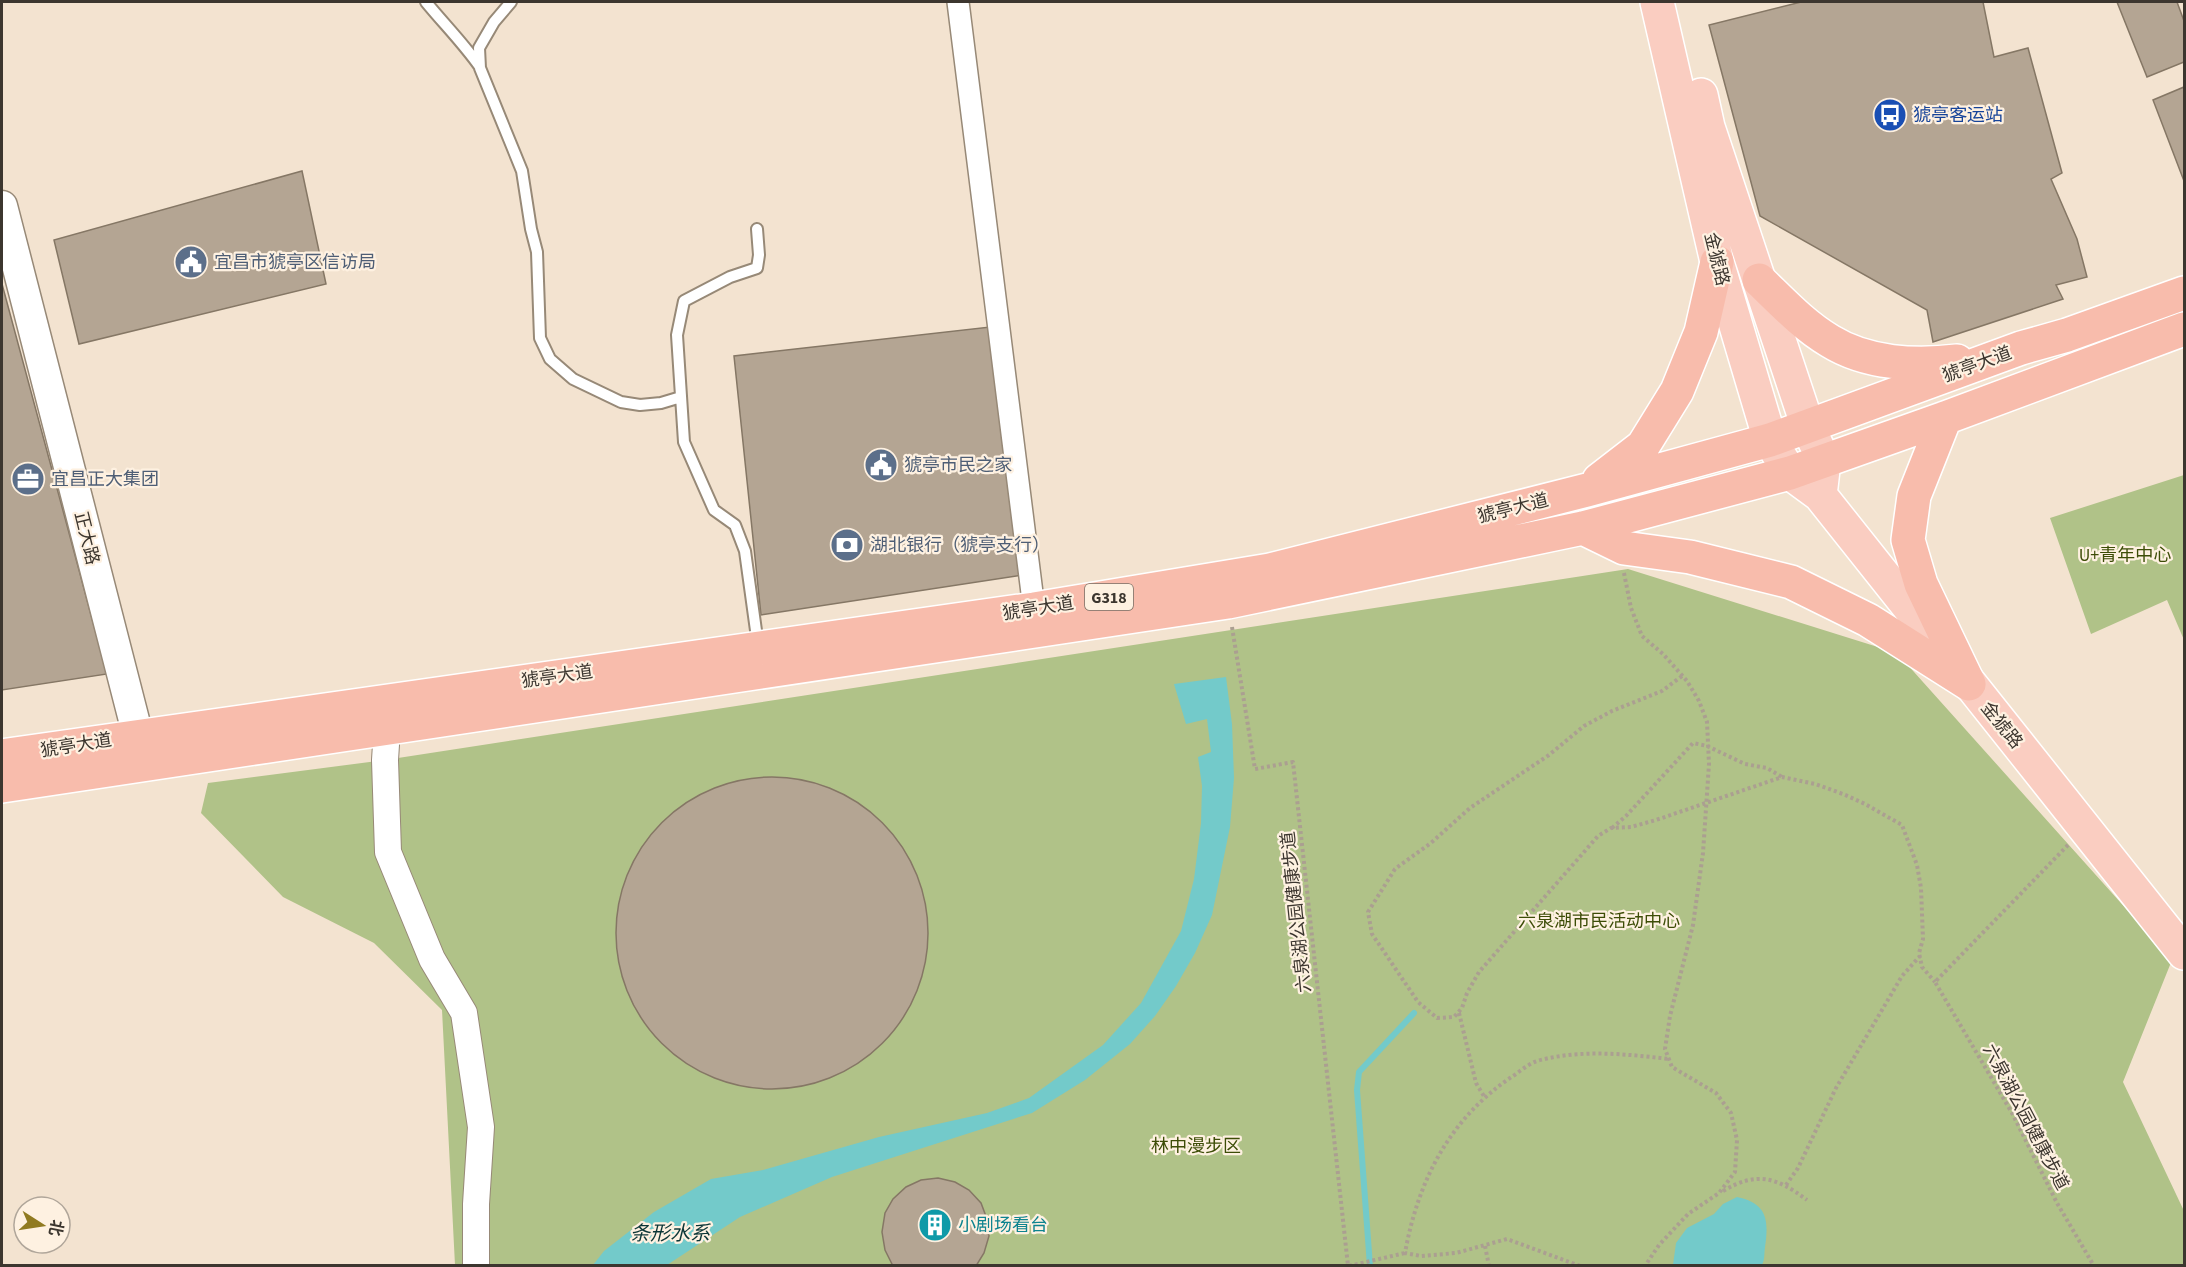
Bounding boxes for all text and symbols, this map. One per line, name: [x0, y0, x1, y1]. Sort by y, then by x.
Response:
bus stop icon: 猇亭客运站: [1872, 97, 1908, 133]
place label: 猇亭客运站: [1913, 103, 2003, 128]
street label: 金猇路: [1698, 230, 1735, 288]
public building icon: 宜昌市猇亭区信访局: [173, 244, 209, 280]
place label: 宜昌市猇亭区信访局: [214, 250, 376, 275]
street label: 猇亭大道: [1939, 340, 2015, 389]
public building icon: 猇亭市民之家: [863, 447, 899, 483]
place label: 猇亭市民之家: [904, 453, 1012, 478]
office icon: 宜昌正大集团: [10, 461, 46, 497]
place label: 宜昌正大集团: [51, 467, 159, 492]
street label: 猇亭大道: [1475, 488, 1551, 529]
street label: 正大路: [68, 509, 105, 567]
bank icon: 湖北银行（猇亭支行）: [829, 527, 865, 563]
place label: 湖北银行（猇亭支行）: [870, 533, 1050, 558]
park label: U+青年中心: [2079, 543, 2171, 568]
road number: G318: [1085, 584, 1133, 610]
street label: 猇亭大道: [1001, 591, 1076, 626]
street label: 猇亭大道: [520, 659, 594, 694]
street label: 金猇路: [1975, 696, 2028, 754]
street label: 猇亭大道: [39, 728, 114, 763]
street label: 六泉湖公园健康步道: [1276, 830, 1317, 994]
park label: 六泉湖市民活动中心: [1518, 909, 1680, 934]
street label: 六泉湖公园健康步道: [1976, 1040, 2075, 1195]
park label: 林中漫步区: [1151, 1134, 1241, 1159]
north arrow: [12, 1195, 72, 1255]
building icon: 小剧场看台: [917, 1207, 953, 1243]
place label: 小剧场看台: [958, 1213, 1048, 1238]
text: 北: [43, 1218, 68, 1238]
water label: 条形水系: [630, 1220, 711, 1248]

